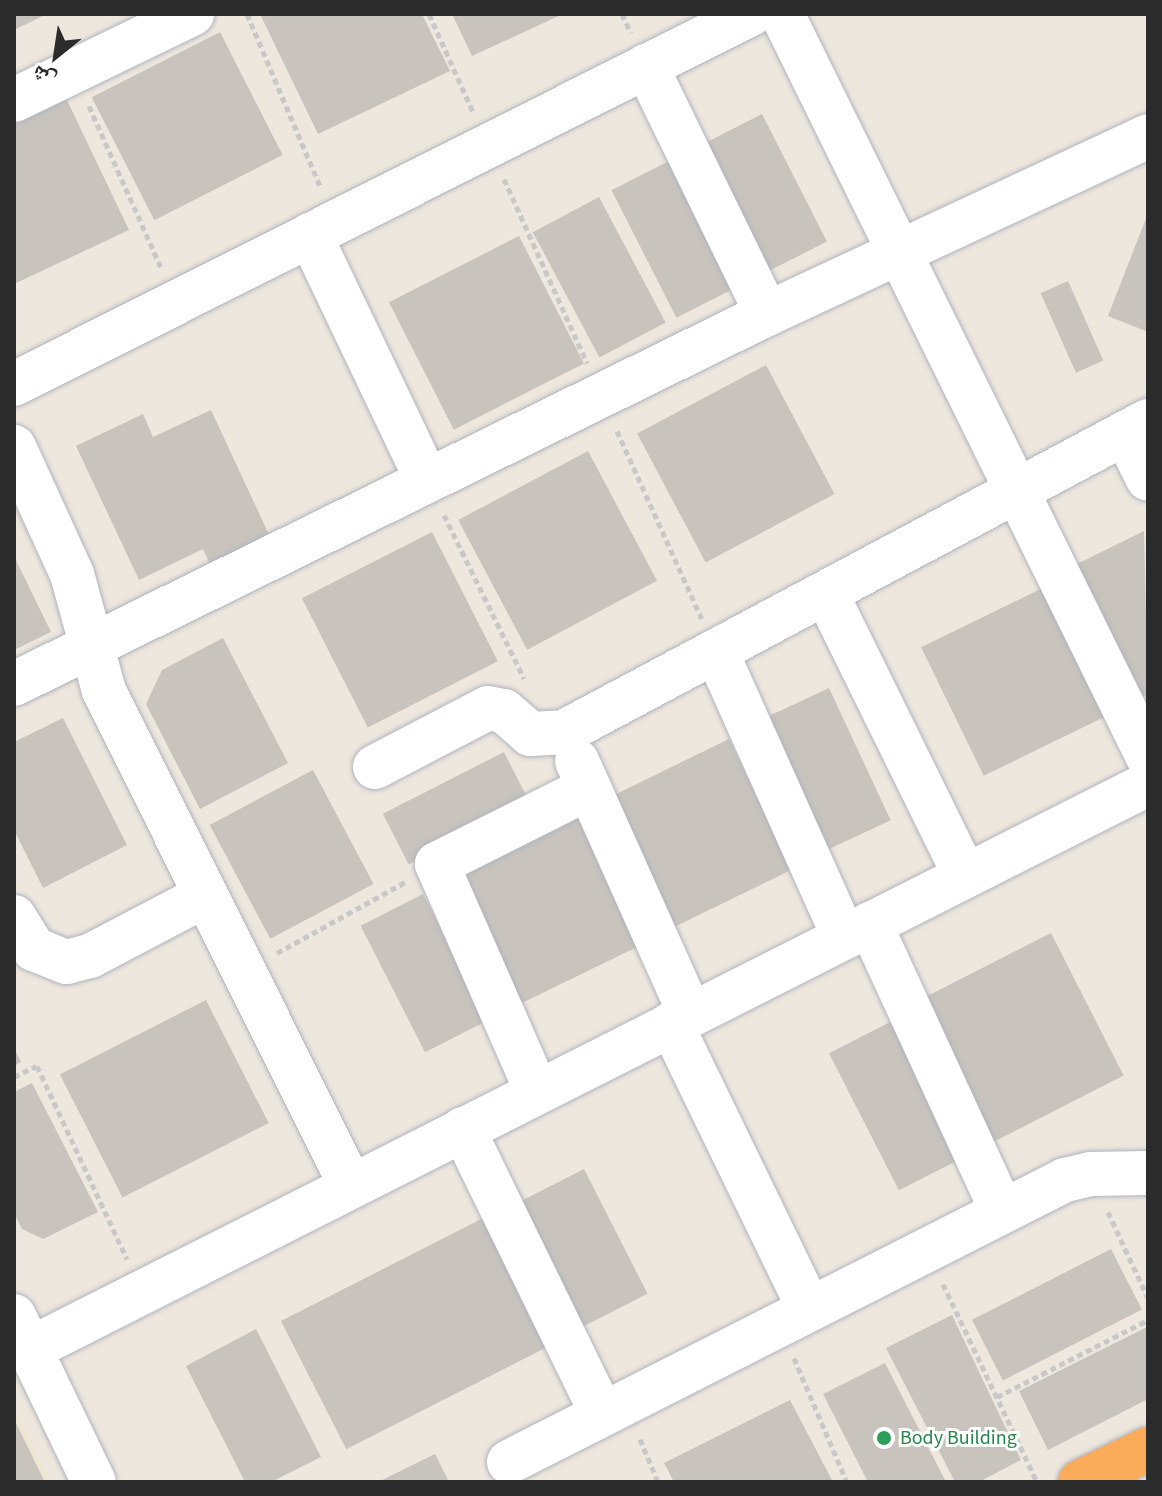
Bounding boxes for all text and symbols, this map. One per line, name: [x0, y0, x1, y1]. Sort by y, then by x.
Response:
north arrow: [16, 16, 96, 96]
text: ش: [26, 57, 62, 96]
place label: Body Building: [900, 1426, 1017, 1450]
marker: Body Building: [875, 1429, 893, 1447]

